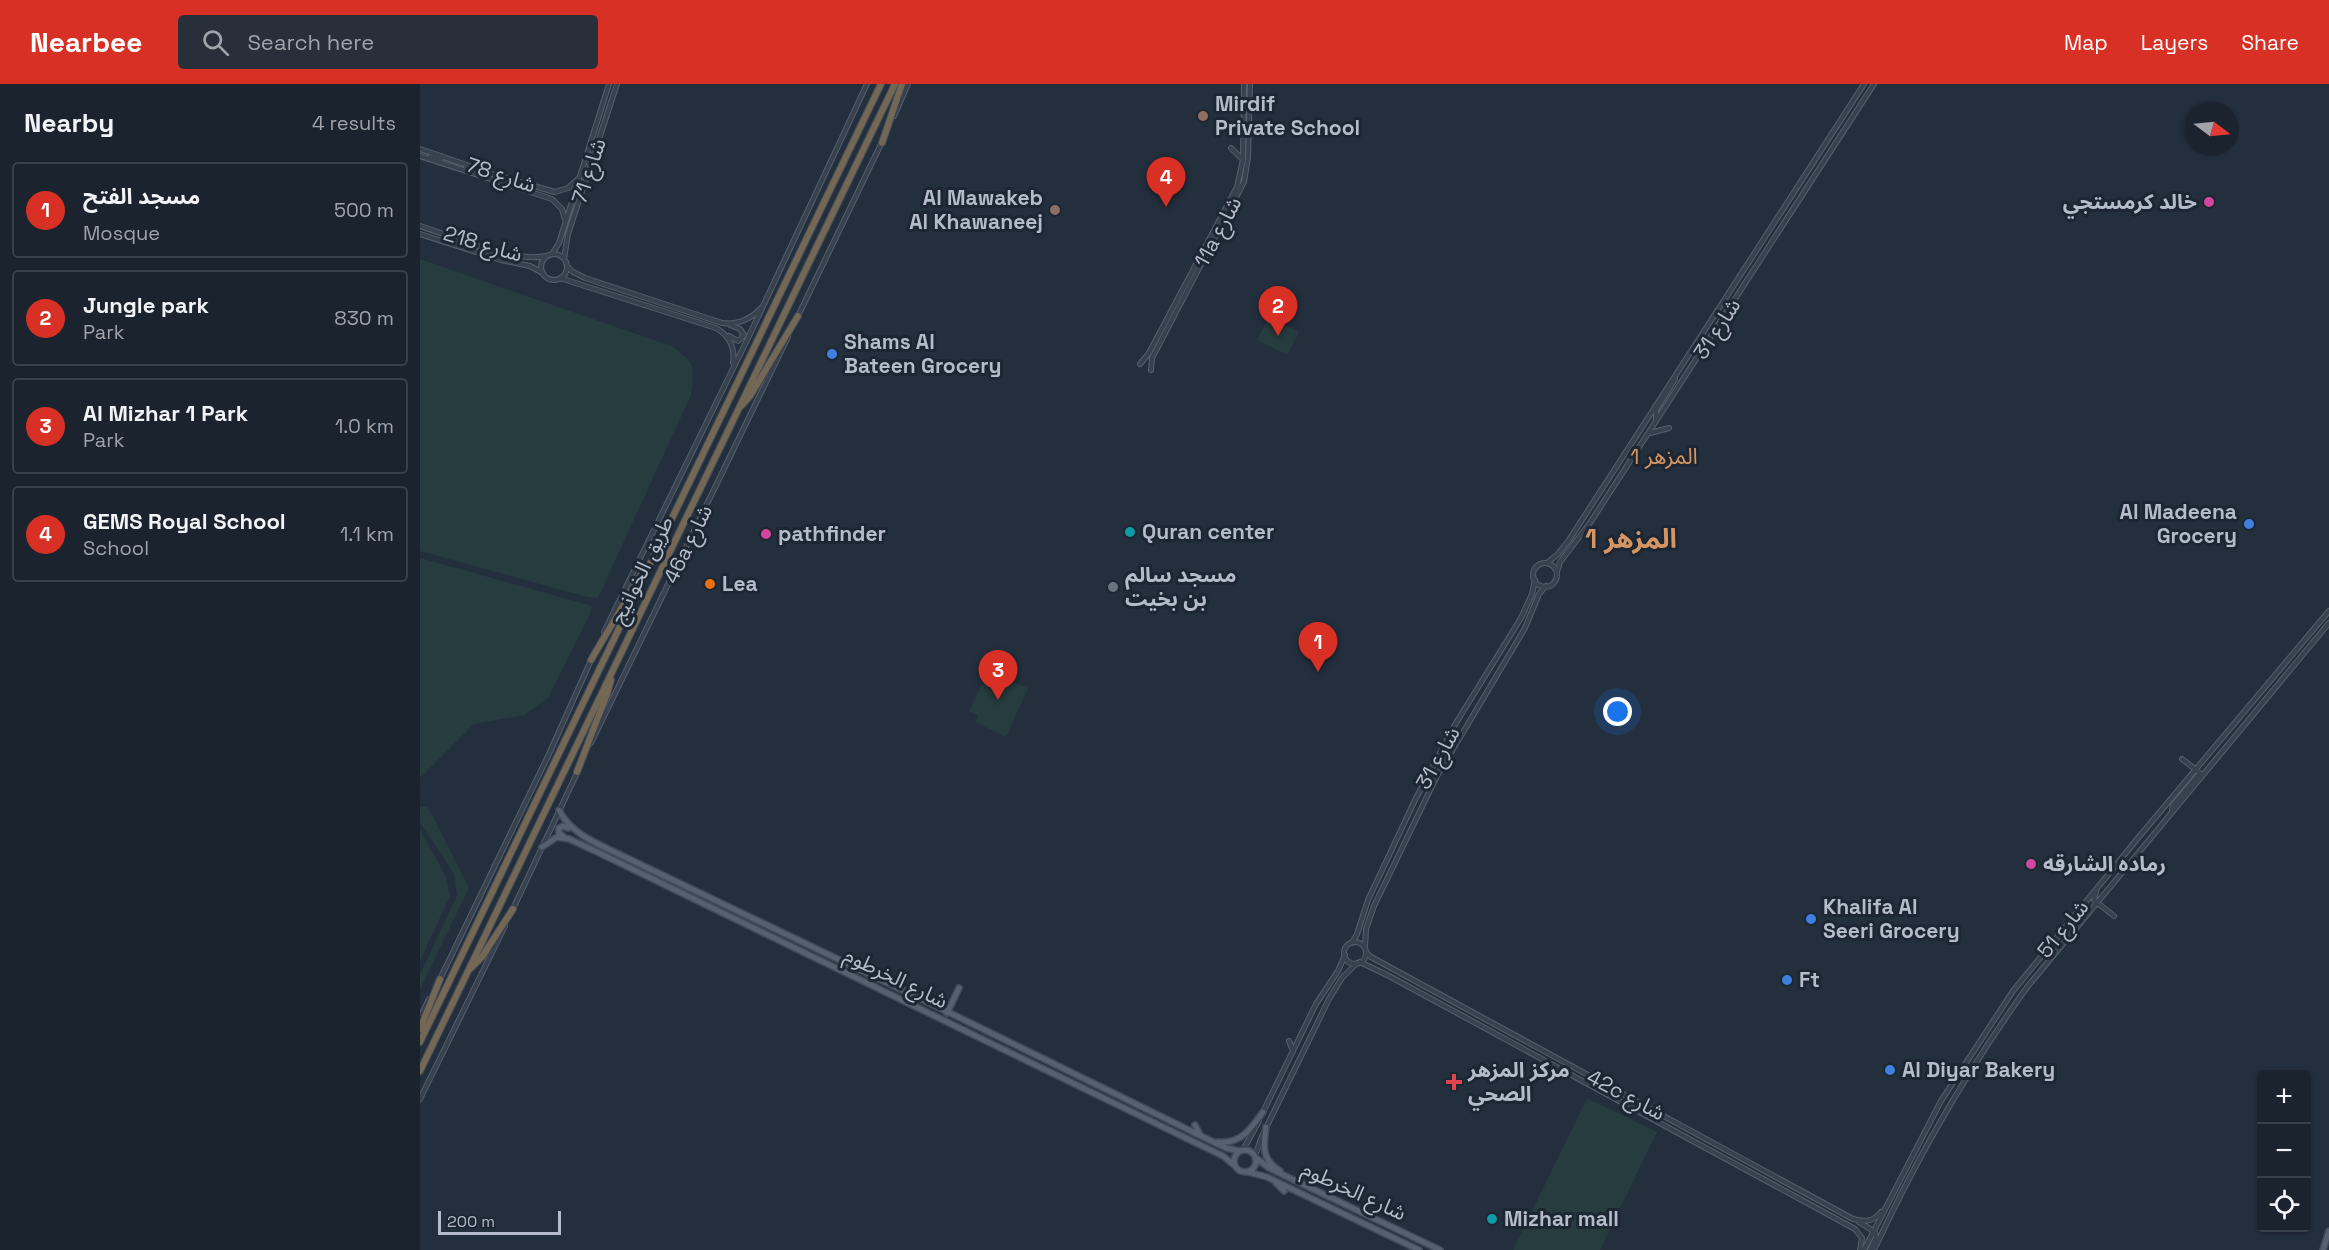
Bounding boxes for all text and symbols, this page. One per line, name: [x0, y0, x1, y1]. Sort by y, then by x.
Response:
search box: [178, 15, 598, 69]
text: Nearbee: [30, 24, 142, 60]
icon: search: [199, 26, 232, 59]
text: Search here: [247, 28, 374, 56]
text: Map: [2064, 29, 2108, 56]
text: Layers: [2141, 29, 2208, 56]
text: Share: [2241, 29, 2299, 56]
place label: Mirdif Private School: [1215, 90, 1360, 141]
north arrow: [2185, 102, 2239, 156]
text: Nearby: [24, 106, 114, 140]
marker: Mirdif Private School: [1196, 109, 1210, 123]
text: 4 results: [312, 110, 396, 136]
street label: شارع 71: [565, 135, 614, 207]
street label: شارع 78: [463, 151, 539, 200]
pin: 4: [1146, 158, 1186, 207]
text: مسجد الفتح: [83, 182, 200, 210]
place label: Al Mawakeb Al Khawaneej: [909, 184, 1043, 235]
place label: خالد كرمستجي: [2063, 188, 2197, 219]
street label: 11a شارع: [1188, 192, 1249, 273]
marker: خالد كرمستجي: [2202, 195, 2216, 209]
text: 1: [41, 197, 50, 223]
text: 500 m: [334, 197, 394, 223]
marker: Al Mawakeb Al Khawaneej: [1048, 203, 1062, 217]
street label: شارع 218: [440, 219, 526, 270]
text: Mosque: [83, 220, 160, 246]
pin: 2: [1258, 286, 1298, 336]
text: Jungle park: [83, 291, 209, 319]
street label: شارع 31: [1687, 293, 1748, 365]
text: 2: [40, 305, 51, 331]
text: 830 m: [334, 305, 394, 331]
text: Park: [83, 319, 125, 345]
place label: Shams Al Bateen Grocery: [844, 328, 1001, 379]
marker: Shams Al Bateen Grocery: [825, 347, 839, 361]
text: Al Mizhar 1 Park: [83, 399, 248, 427]
text: 3: [39, 413, 52, 439]
text: 1.0 km: [335, 413, 394, 439]
text: Park: [83, 427, 125, 453]
district label: المزهر 1: [1630, 442, 1698, 470]
place label: Al Madeena Grocery: [2120, 498, 2237, 549]
street label: 46a شارع: [657, 500, 720, 589]
text: GEMS Royal School: [83, 507, 286, 535]
street label: طريق الخوانيج: [604, 512, 681, 629]
marker: Al Madeena Grocery: [2242, 517, 2256, 531]
place label: Quran center: [1142, 518, 1274, 545]
place label: pathfinder: [778, 520, 886, 547]
text: 4: [39, 521, 52, 547]
text: 1.1 km: [340, 521, 394, 547]
district label: المزهر 1: [1585, 521, 1677, 556]
marker: Quran center: [1123, 525, 1137, 539]
marker: pathfinder: [759, 527, 773, 541]
text: School: [83, 535, 149, 561]
place label: مسجد سالم بن بخيت: [1125, 561, 1236, 612]
place label: Lea: [722, 570, 758, 597]
marker: Lea: [703, 577, 717, 591]
marker: مسجد سالم بن بخيت: [1106, 580, 1120, 594]
pin: 1: [1298, 622, 1338, 672]
pin: 3: [978, 650, 1018, 700]
your location: [1603, 697, 1632, 726]
street label: شارع 31: [1409, 722, 1467, 795]
place label: رماده الشارقه: [2043, 850, 2166, 877]
marker: رماده الشارقه: [2024, 857, 2038, 871]
place label: Khalifa Al Seeri Grocery: [1823, 893, 1960, 944]
street label: شارع 51: [2031, 894, 2096, 965]
marker: Khalifa Al Seeri Grocery: [1804, 912, 1818, 926]
street label: شارع الخرطوم: [839, 941, 953, 1017]
place label: Ft: [1799, 966, 1820, 993]
marker: Ft: [1780, 973, 1794, 987]
place label: مركز المزهر الصحي: [1467, 1056, 1570, 1111]
place label: Al Diyar Bakery: [1902, 1056, 2055, 1083]
street label: 42c شارع: [1582, 1063, 1670, 1128]
marker: Al Diyar Bakery: [1883, 1063, 1897, 1077]
map controls: [2257, 1070, 2311, 1232]
button: +: [2257, 1070, 2311, 1124]
marker: مركز المزهر الصحي: [1445, 1073, 1463, 1091]
button: −: [2257, 1124, 2311, 1178]
street label: شارع الخرطوم: [1296, 1155, 1411, 1229]
button: locate: [2257, 1178, 2311, 1232]
place label: Mizhar mall: [1504, 1205, 1619, 1232]
scale bar: [438, 1208, 561, 1236]
text: 200 m: [447, 1211, 495, 1232]
marker: Mizhar mall: [1485, 1212, 1499, 1226]

